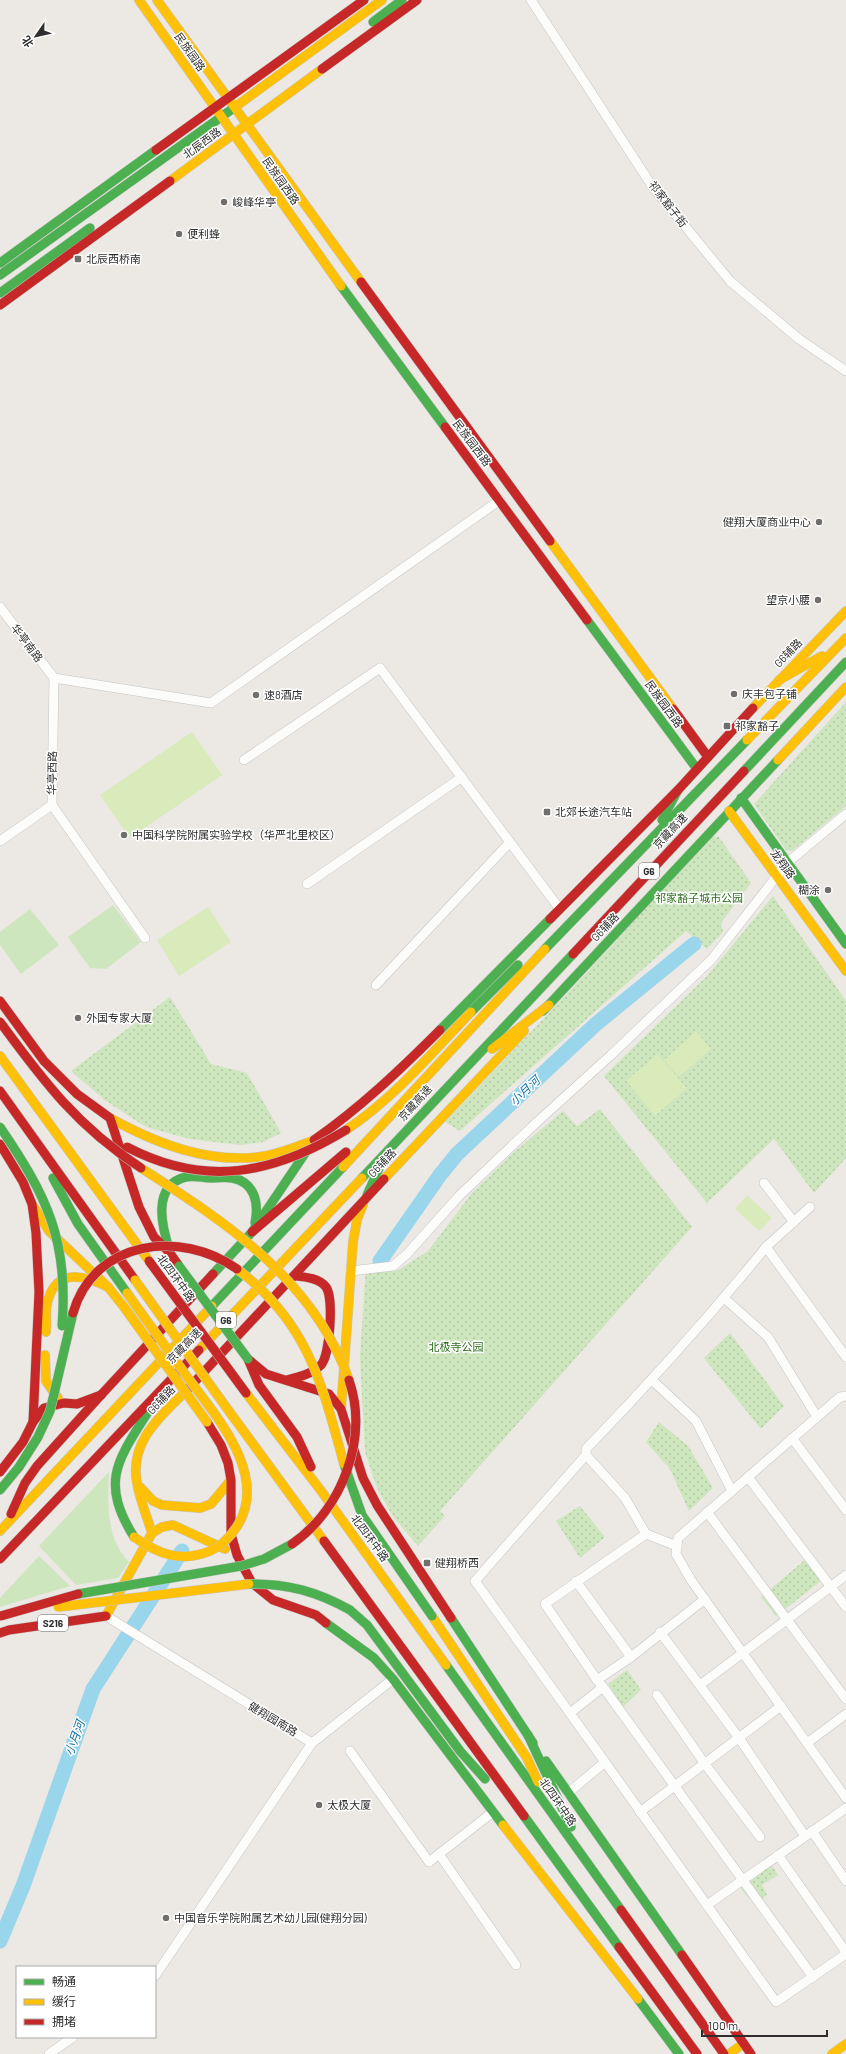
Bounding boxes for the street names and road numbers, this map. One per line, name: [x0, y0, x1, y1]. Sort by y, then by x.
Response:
street label: 民族园路: [172, 30, 208, 73]
street label: 北辰西路: [180, 124, 223, 161]
street label: 民族园西路: [260, 154, 303, 207]
street label: 祁家豁子街: [646, 178, 690, 229]
street label: 民族园西路: [451, 417, 494, 469]
street label: 华亭南路: [9, 621, 46, 664]
street label: G6辅路: [771, 636, 804, 670]
street label: 民族园西路: [643, 678, 686, 730]
street label: 华亭西路: [45, 751, 58, 795]
street label: 京藏高速: [650, 810, 689, 851]
street label: 龙翔路: [768, 847, 798, 881]
road number: G6: [639, 863, 659, 879]
street label: G6辅路: [588, 910, 621, 944]
street label: 京藏高速: [395, 1082, 434, 1123]
street label: G6辅路: [365, 1146, 398, 1180]
street label: 北四环中路: [155, 1252, 198, 1304]
road number: G6: [216, 1312, 236, 1328]
street label: 京藏高速: [164, 1325, 204, 1366]
street label: G6辅路: [144, 1383, 177, 1417]
street label: 北四环中路: [349, 1512, 392, 1564]
road number: S216: [38, 1615, 68, 1631]
street label: 健翔园南路: [246, 1699, 300, 1738]
street label: 北四环中路: [537, 1775, 580, 1828]

